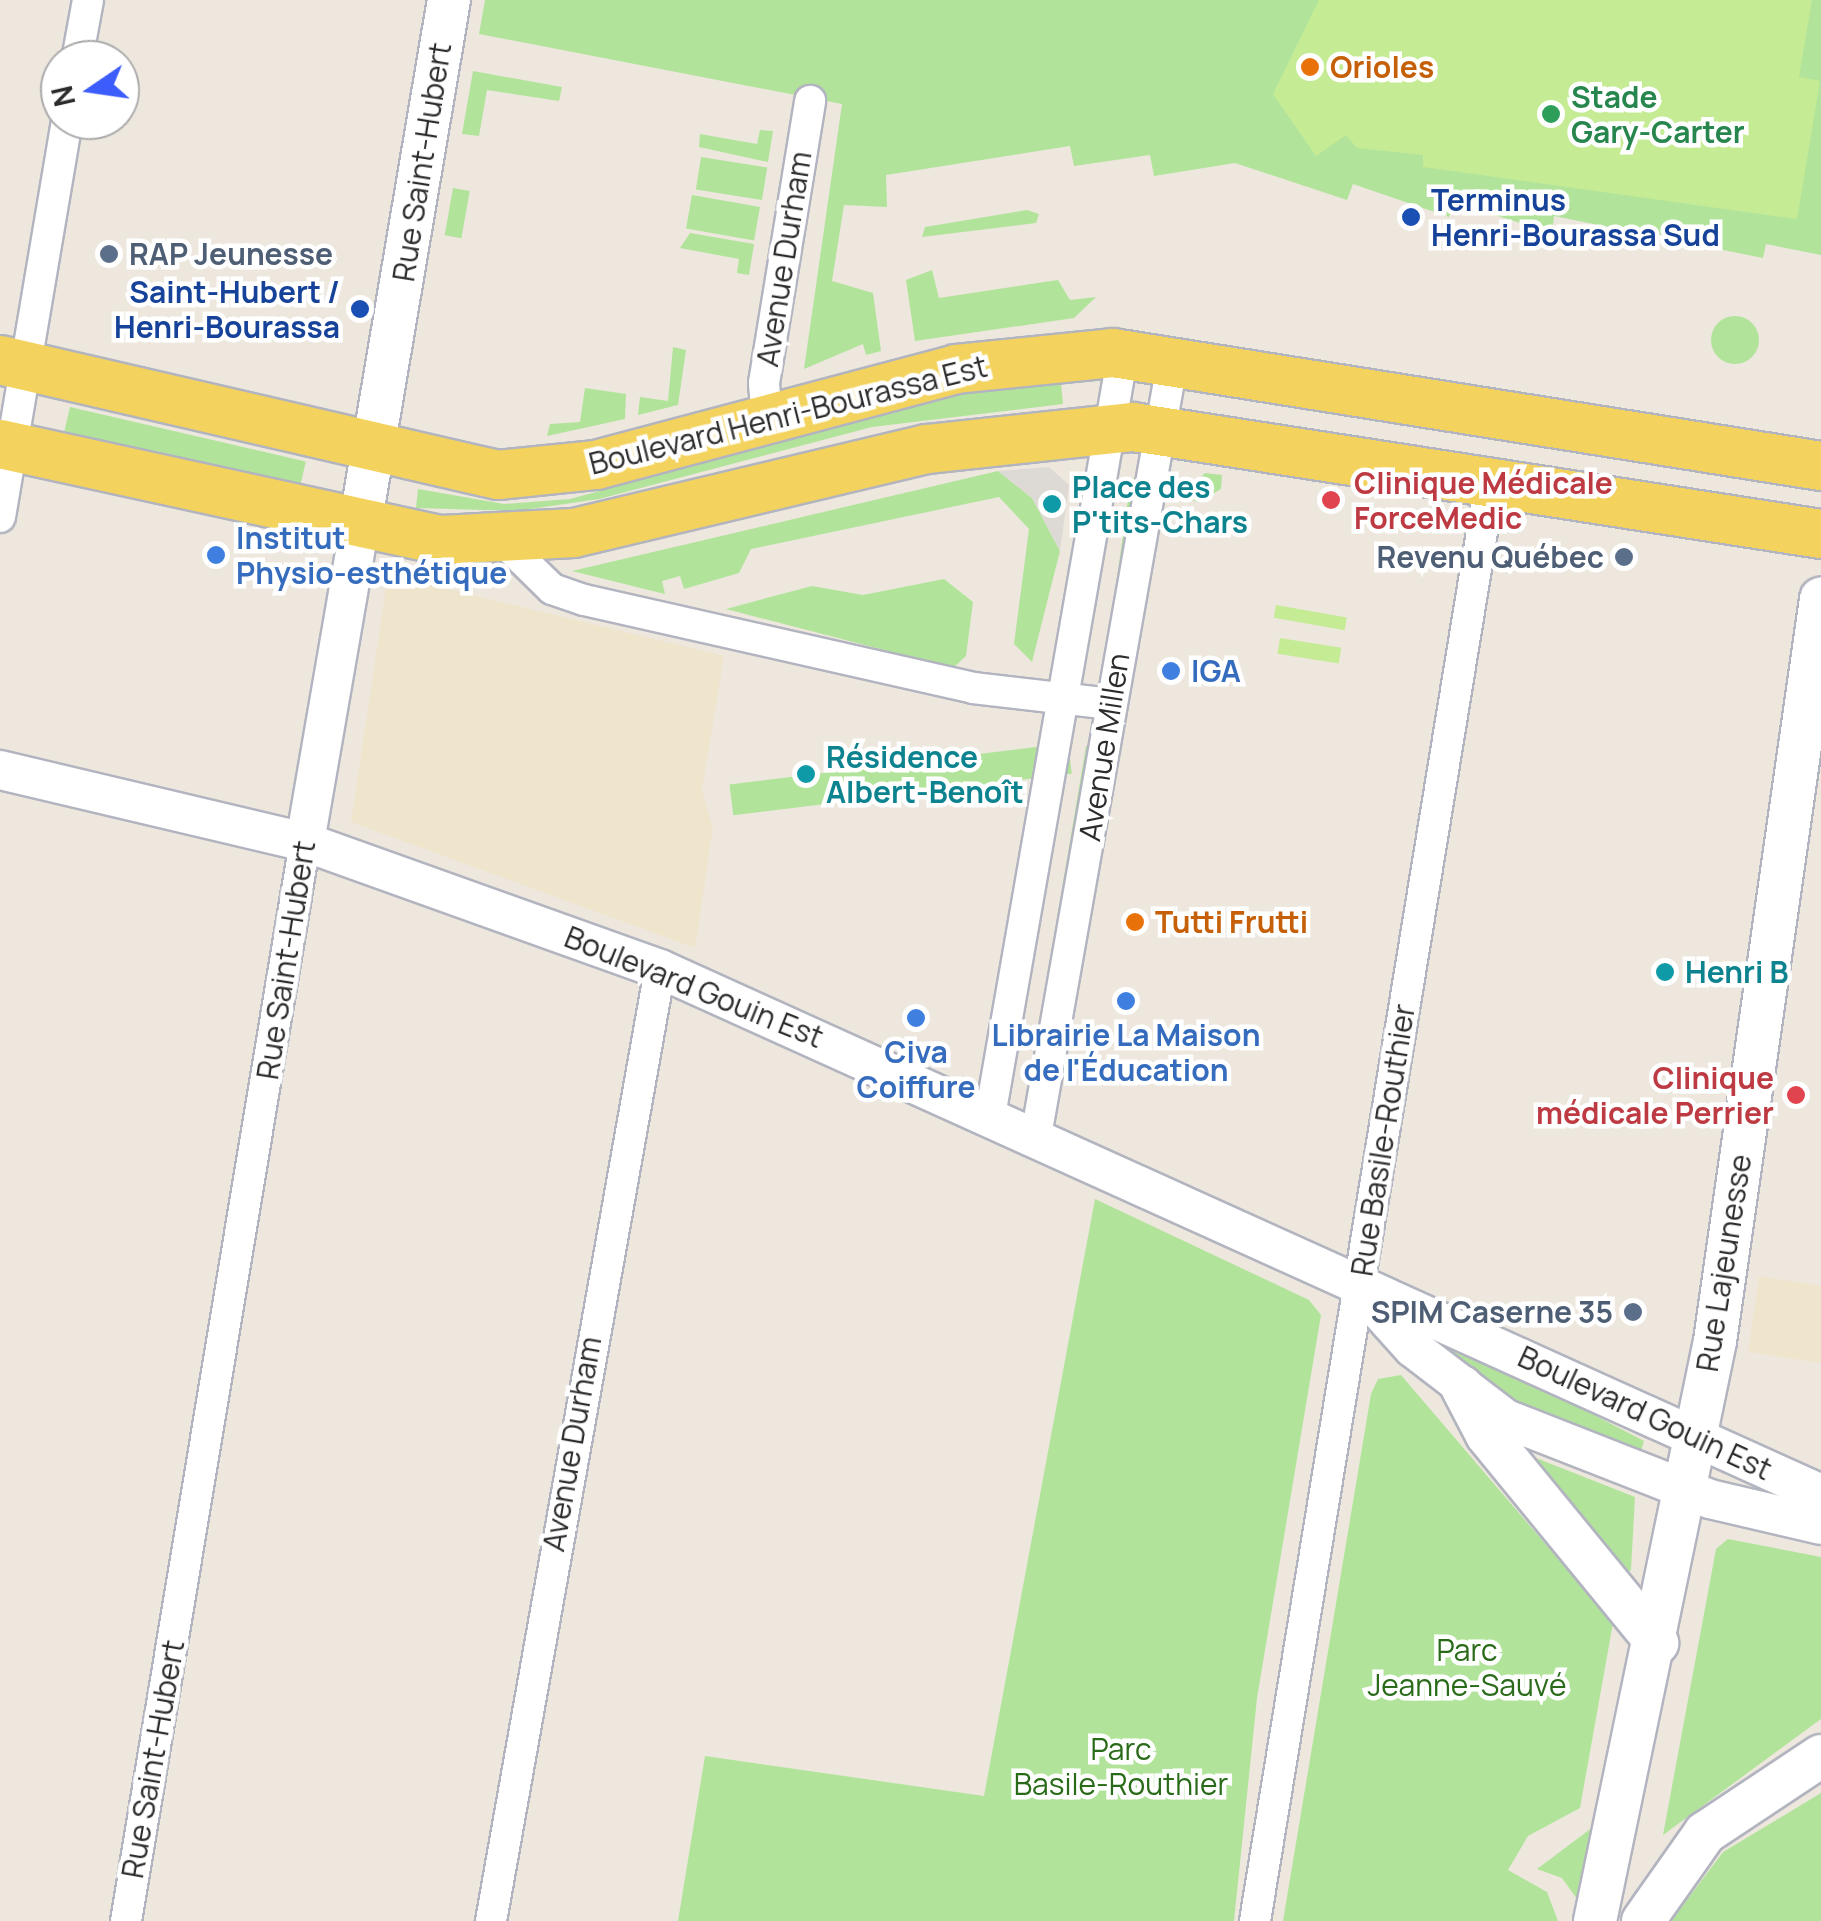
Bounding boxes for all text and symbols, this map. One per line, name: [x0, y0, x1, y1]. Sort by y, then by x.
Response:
north arrow: [40, 40, 140, 140]
street label: Rue Saint-Hubert: [385, 40, 459, 284]
place label: Orioles: [1330, 49, 1434, 85]
marker: Orioles: [1299, 56, 1321, 78]
place label: Stade Gary-Carter: [1571, 79, 1745, 150]
text: N: [42, 82, 83, 110]
marker: Stade Gary-Carter: [1540, 103, 1562, 125]
street label: Avenue Durham: [749, 149, 819, 369]
place label: Terminus Henri-Bourassa Sud: [1431, 182, 1720, 252]
marker: Terminus Henri-Bourassa Sud: [1400, 206, 1422, 228]
place label: RAP Jeunesse: [129, 236, 333, 272]
marker: RAP Jeunesse: [98, 243, 120, 265]
place label: Saint-Hubert / Henri-Bourassa: [114, 274, 340, 344]
marker: Saint-Hubert / Henri-Bourassa: [349, 298, 371, 320]
street label: Boulevard Henri-Bourassa Est: [585, 348, 991, 482]
place label: Clinique Médicale ForceMedic: [1354, 465, 1613, 536]
place label: Place des P'tits-Chars: [1072, 469, 1248, 540]
marker: Clinique Médicale ForceMedic: [1318, 487, 1344, 513]
marker: Place des P'tits-Chars: [1041, 493, 1063, 515]
place label: Institut Physio-esthétique: [236, 520, 507, 590]
place label: Revenu Québec: [1376, 539, 1604, 575]
marker: Institut Physio-esthétique: [205, 544, 227, 566]
marker: Revenu Québec: [1613, 546, 1635, 568]
street label: Avenue Millen: [1071, 650, 1137, 844]
place label: IGA: [1191, 653, 1241, 689]
marker: IGA: [1160, 660, 1182, 682]
place label: Résidence Albert-Benoît: [826, 739, 1024, 810]
marker: Résidence Albert-Benoît: [795, 763, 817, 785]
street label: Rue Saint-Hubert: [249, 838, 323, 1082]
place label: Tutti Frutti: [1155, 904, 1308, 940]
marker: Tutti Frutti: [1124, 911, 1146, 933]
street label: Boulevard Gouin Est: [559, 919, 829, 1055]
place label: Henri B: [1685, 954, 1788, 990]
marker: Henri B: [1654, 961, 1676, 983]
marker: Librairie La Maison de l'Éducation: [1115, 990, 1137, 1012]
street label: Rue Basile-Routhier: [1344, 1001, 1422, 1279]
marker: Civa Coiffure: [905, 1007, 927, 1029]
place label: Librairie La Maison de l'Éducation: [992, 1017, 1260, 1088]
place label: Civa Coiffure: [856, 1034, 976, 1104]
place label: Clinique médicale Perrier: [1536, 1060, 1774, 1130]
marker: Clinique médicale Perrier: [1783, 1082, 1809, 1108]
street label: Rue Lajeunesse: [1689, 1152, 1759, 1374]
place label: SPIM Caserne 35: [1371, 1294, 1613, 1330]
marker: SPIM Caserne 35: [1622, 1301, 1644, 1323]
street label: Avenue Durham: [535, 1334, 609, 1554]
street label: Boulevard Gouin Est: [1513, 1338, 1777, 1488]
park label: Parc Jeanne-Sauvé: [1367, 1632, 1567, 1702]
street label: Rue Saint-Hubert: [114, 1637, 192, 1881]
park label: Parc Basile-Routhier: [1014, 1731, 1228, 1802]

